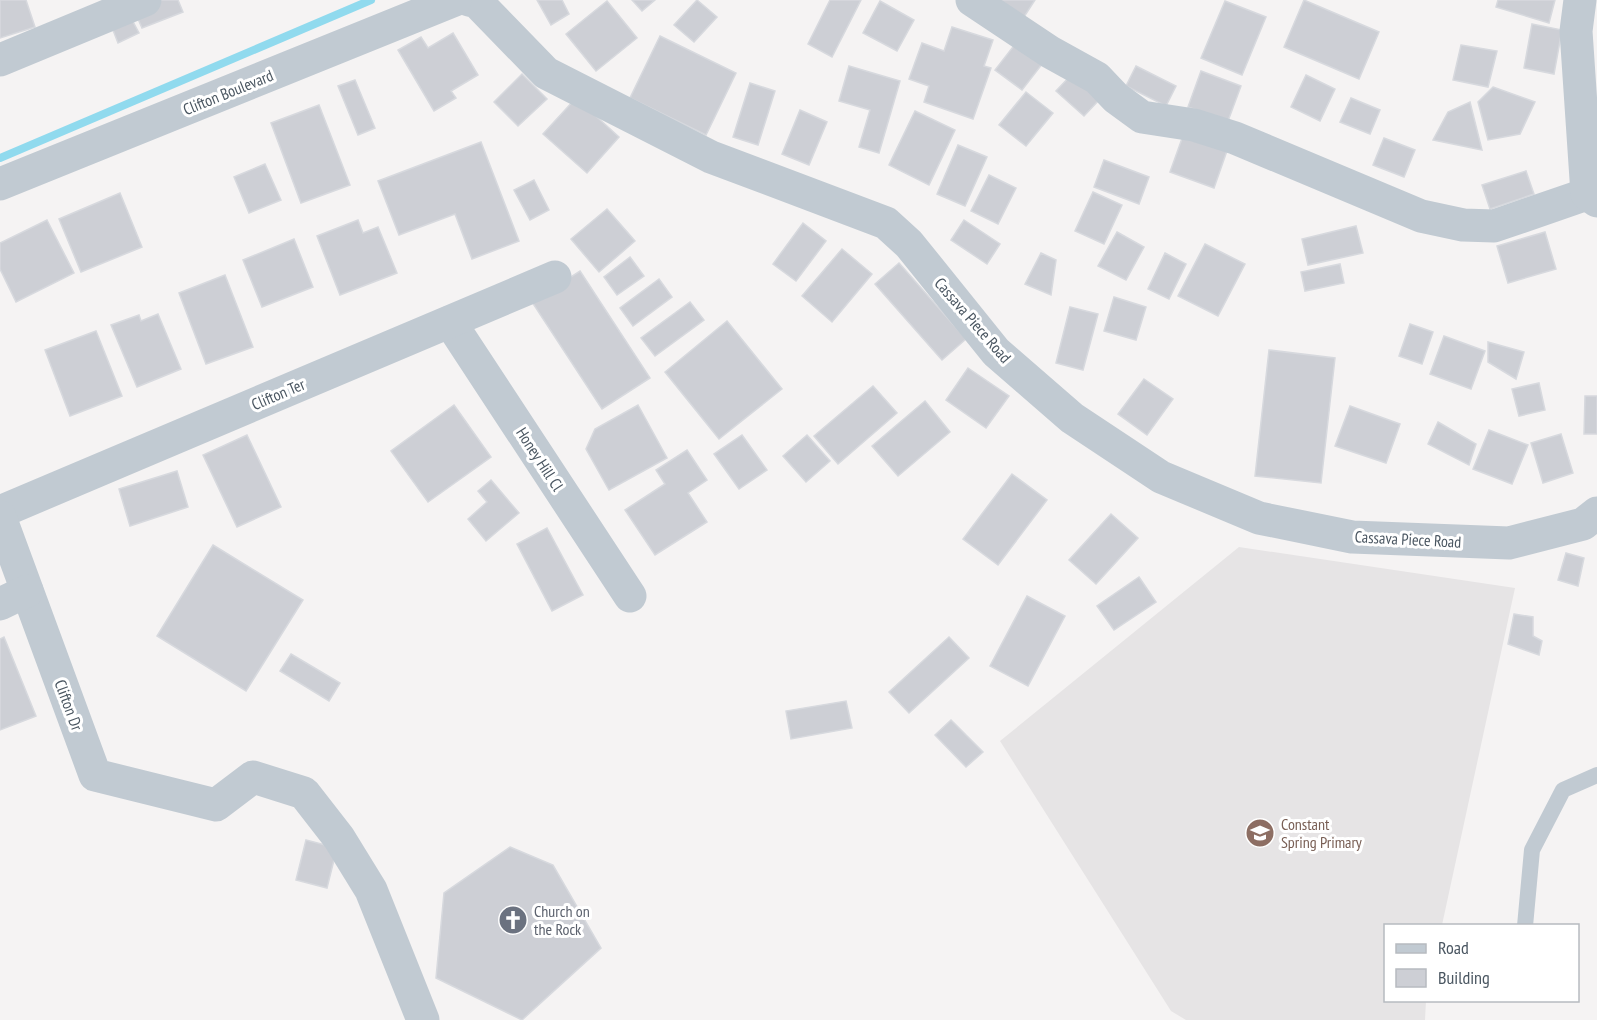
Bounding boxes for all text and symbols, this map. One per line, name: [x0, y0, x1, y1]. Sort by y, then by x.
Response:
street label: Clifton Boulevard: [180, 65, 276, 119]
street label: Cassava Piece Road: [930, 273, 1016, 367]
street label: Clifton Ter: [248, 374, 308, 414]
street label: Honey Hill Cl: [512, 423, 568, 495]
street label: Cassava Piece Road: [1354, 526, 1462, 552]
street label: Clifton Dr: [51, 677, 88, 734]
place label: Constant Spring Primary: [1281, 814, 1362, 852]
school or university icon: Constant Spring Primary: [1244, 817, 1276, 849]
place label: Church on the Rock: [534, 901, 590, 939]
church icon: Church on the Rock: [497, 904, 529, 936]
legend: [1384, 924, 1579, 1002]
text: Road: [1438, 936, 1469, 959]
text: Building: [1438, 966, 1490, 989]

